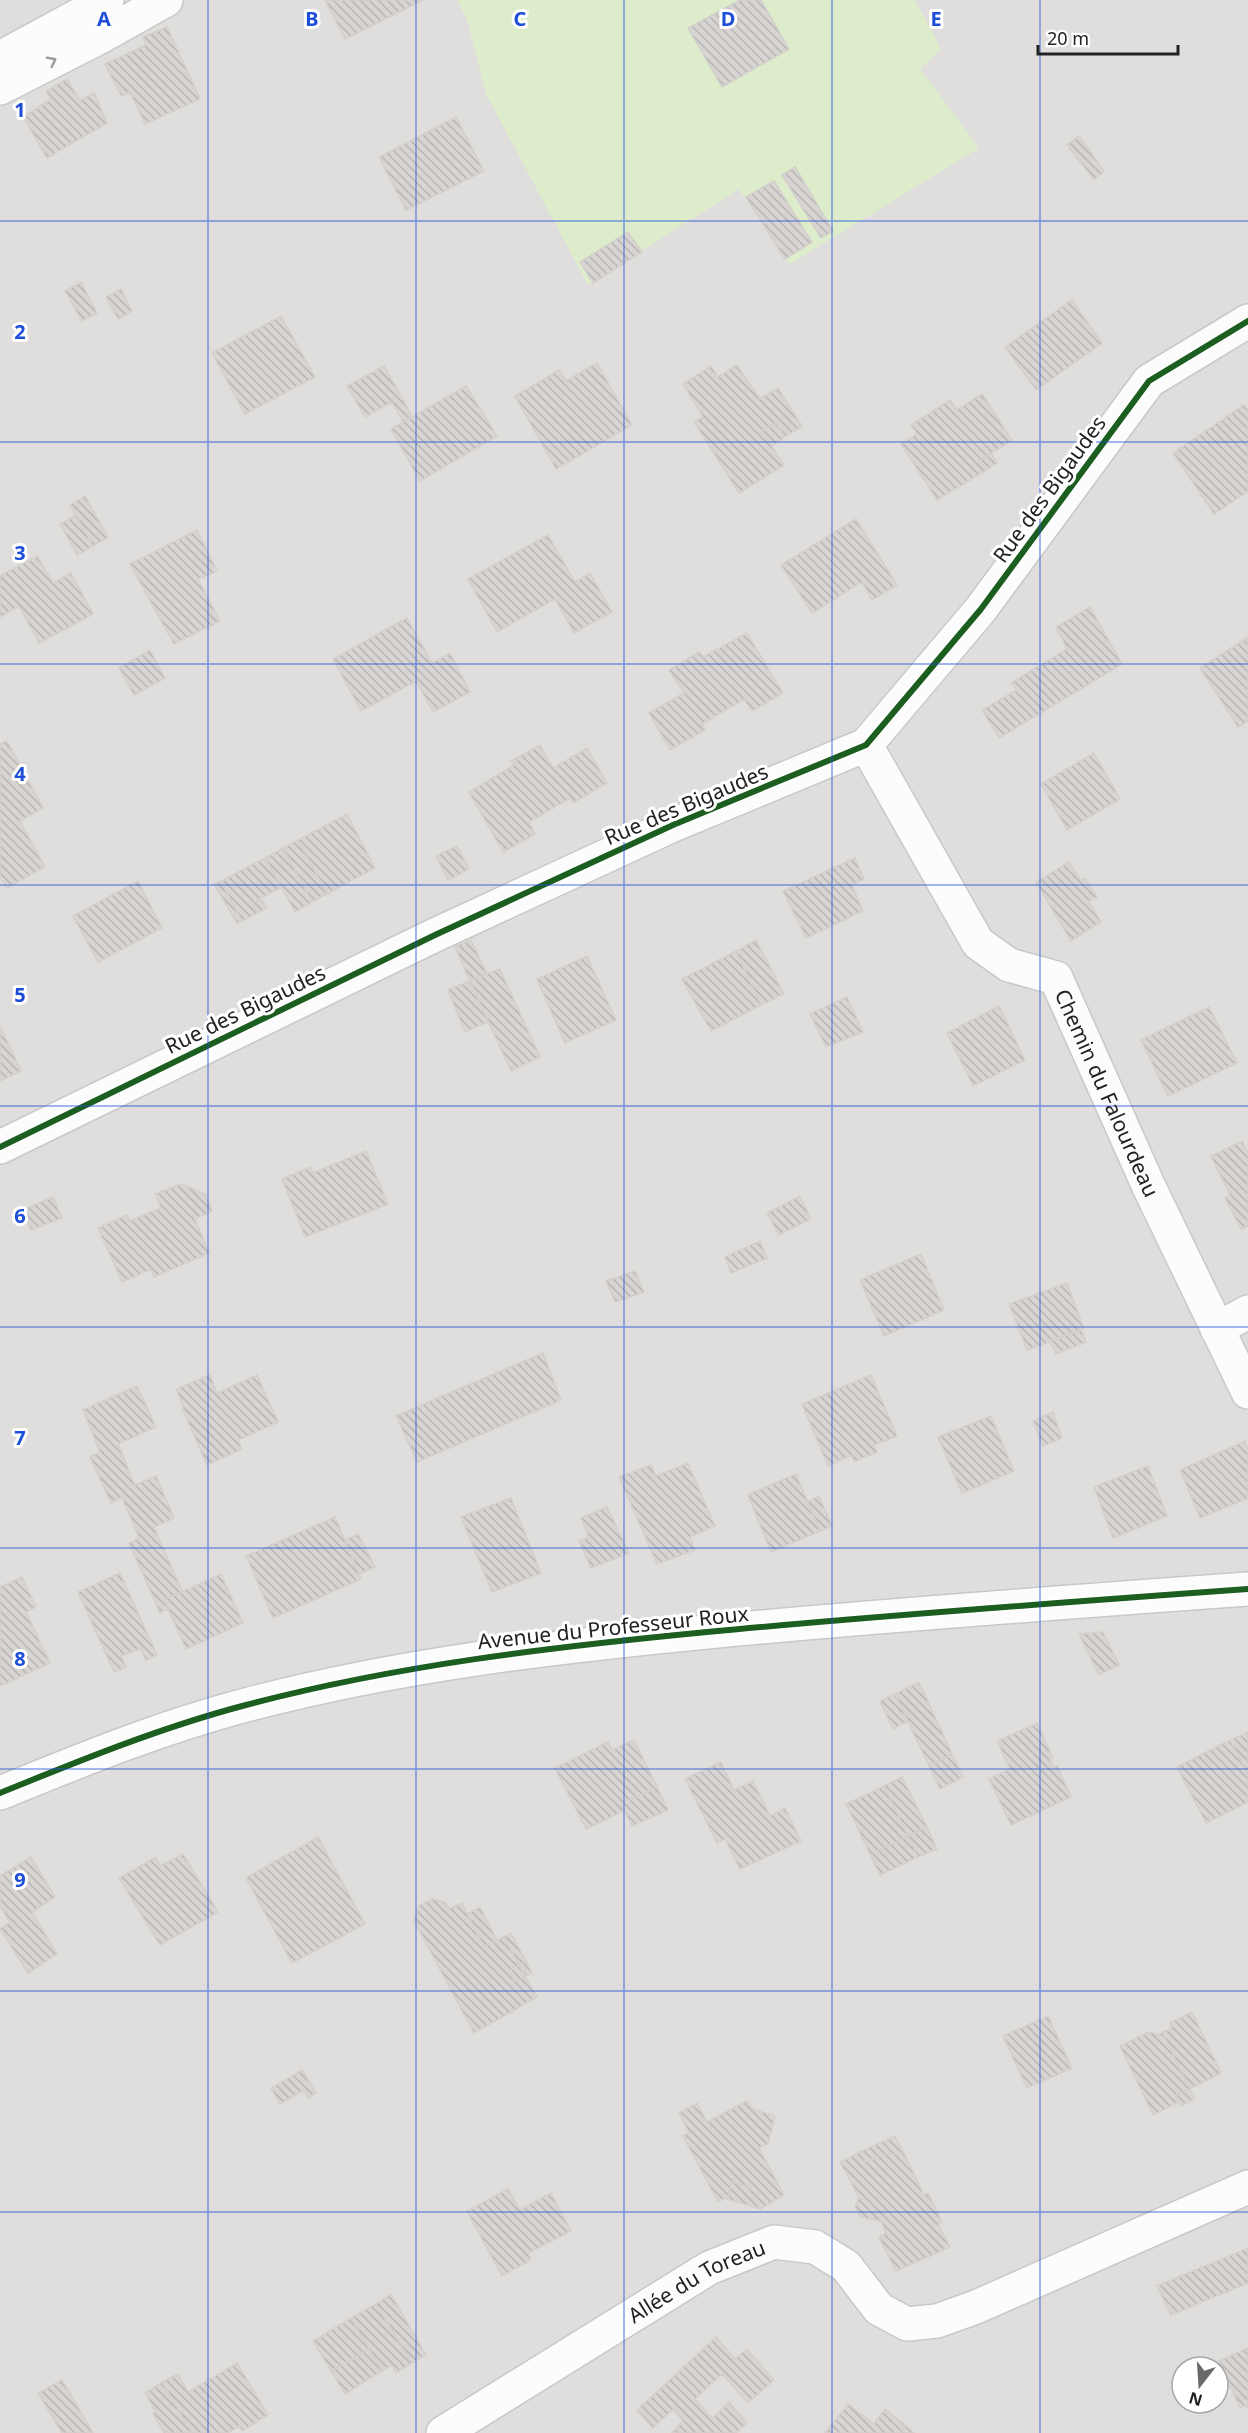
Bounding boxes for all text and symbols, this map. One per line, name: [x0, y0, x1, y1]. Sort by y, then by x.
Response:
text: A: [97, 5, 111, 32]
text: B: [305, 5, 319, 32]
text: C: [514, 5, 527, 32]
text: D: [721, 5, 735, 32]
text: E: [930, 5, 942, 32]
scale bar: [1038, 18, 1178, 56]
text: 20 m: [1047, 26, 1089, 50]
one-way arrow: [46, 57, 56, 68]
text: 1: [14, 96, 26, 123]
text: 2: [14, 318, 26, 345]
street label: Rue des Bigaudes: [986, 410, 1112, 568]
text: 3: [14, 539, 26, 566]
street label: Rue des Bigaudes: [600, 757, 772, 851]
text: 4: [14, 760, 26, 787]
street label: Rue des Bigaudes: [160, 958, 330, 1060]
text: 5: [14, 981, 26, 1008]
street label: Chemin du Falourdeau: [1049, 985, 1166, 1201]
text: 6: [14, 1202, 26, 1229]
text: 7: [14, 1424, 26, 1451]
street label: Avenue du Professeur Roux: [476, 1599, 750, 1655]
text: 8: [14, 1645, 26, 1672]
text: 9: [14, 1866, 26, 1893]
street label: Allée du Toreau: [622, 2233, 769, 2329]
north arrow: [1170, 2355, 1230, 2415]
text: N: [1186, 2387, 1205, 2412]

